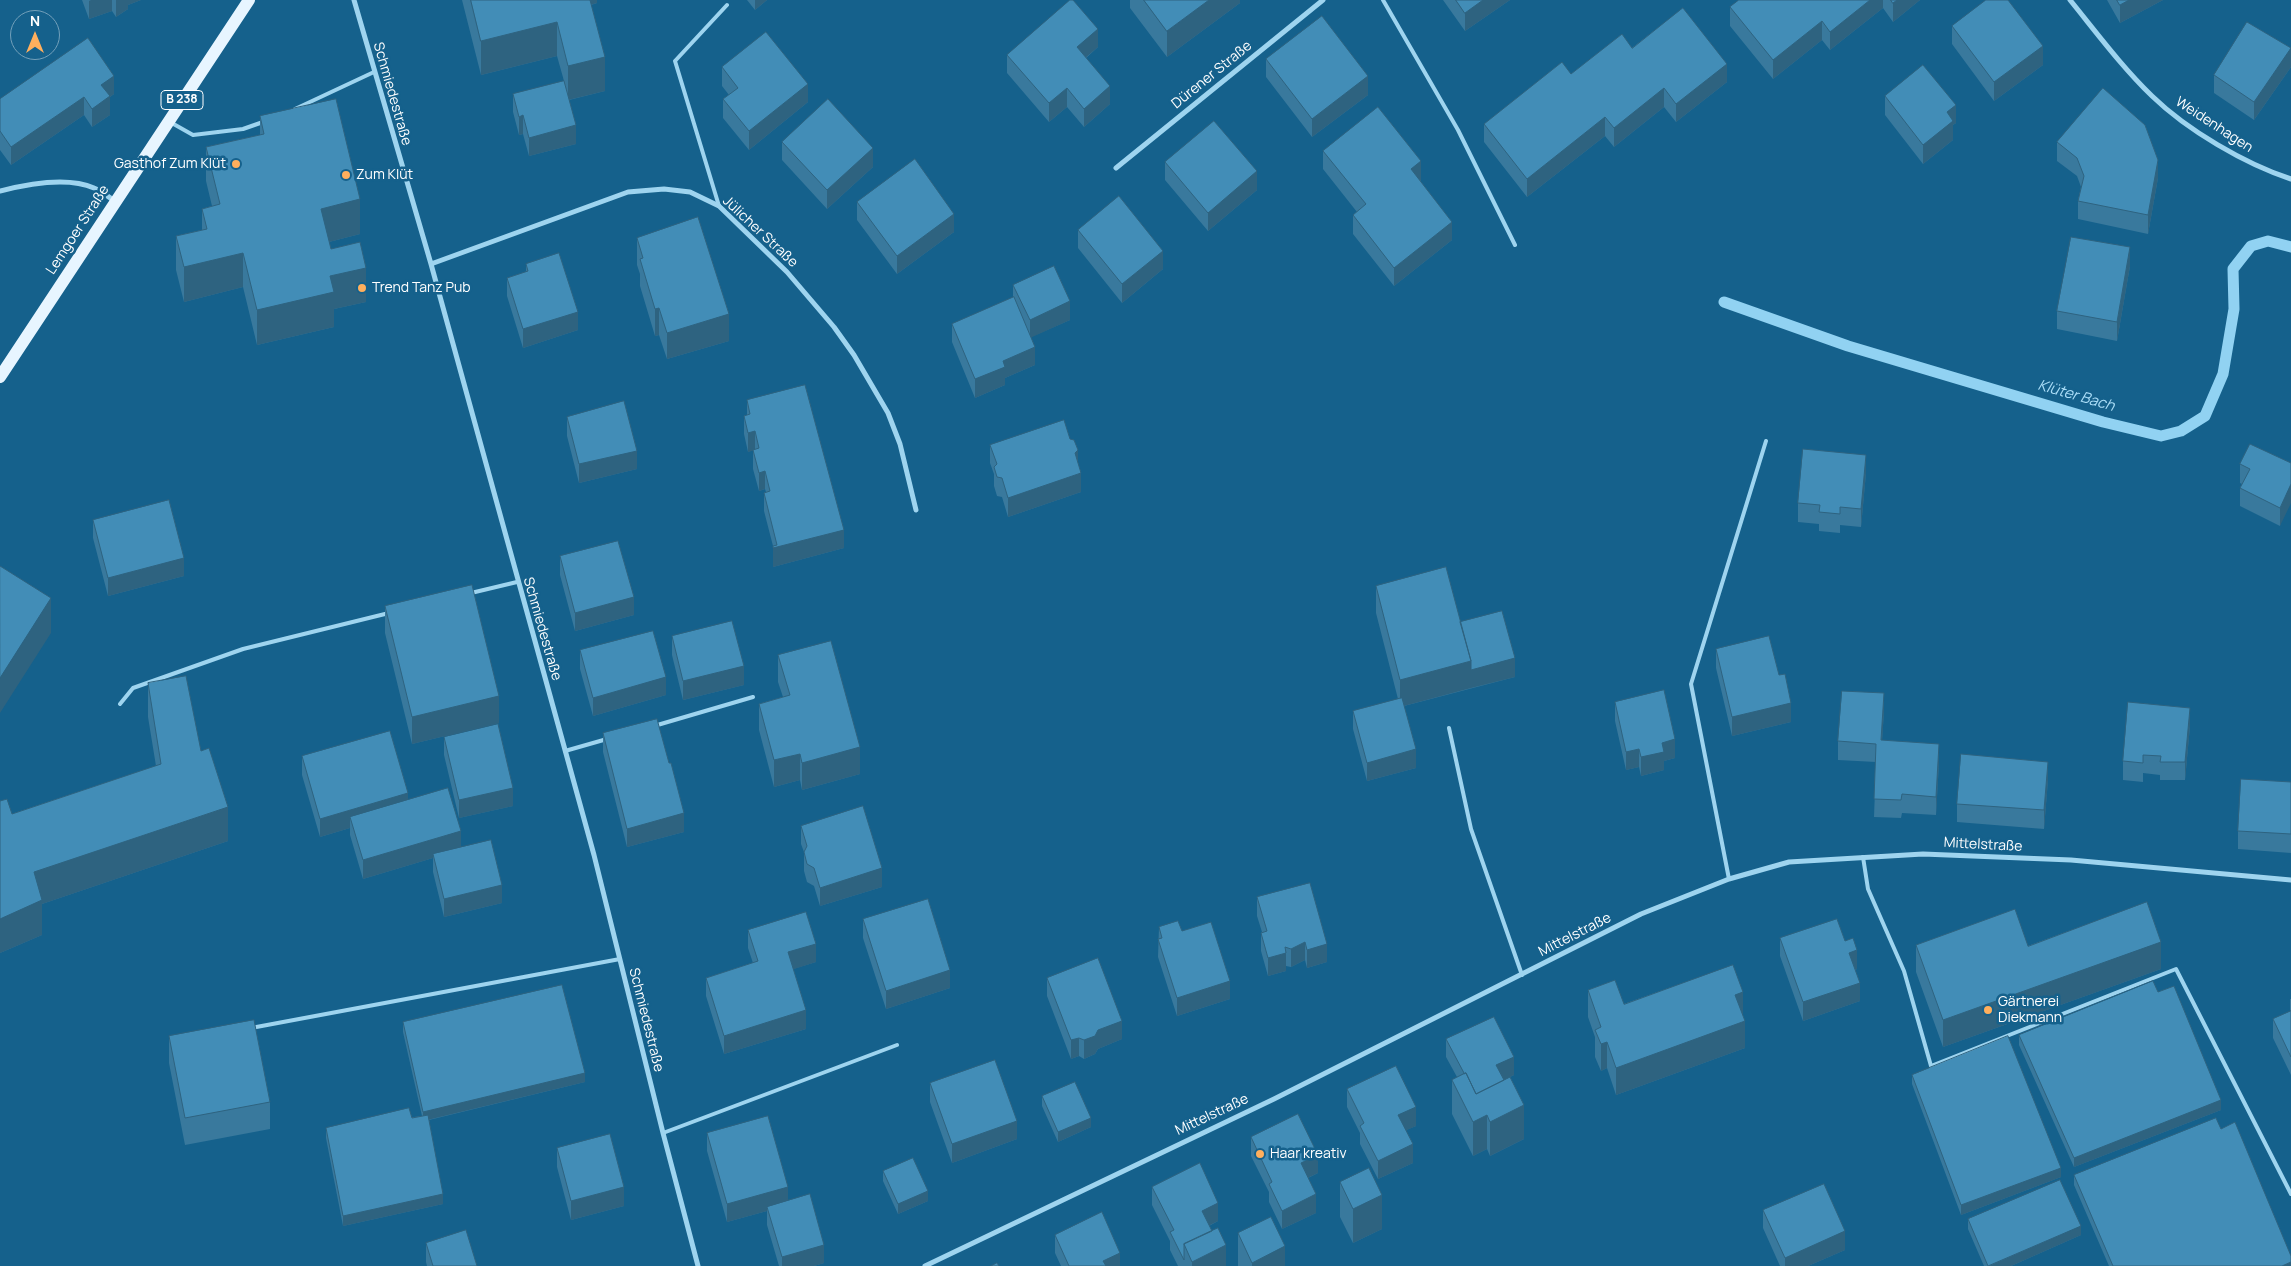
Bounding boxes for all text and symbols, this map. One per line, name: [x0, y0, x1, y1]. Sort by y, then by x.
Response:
north arrow: [10, 10, 60, 60]
text: N: [30, 11, 40, 30]
street label: Dürener Straße: [1169, 38, 1255, 112]
street label: Schmiedestraße: [369, 40, 415, 148]
road number: B 238: [161, 90, 203, 110]
street label: Weidenhagen: [2172, 94, 2256, 156]
place label: Gasthof Zum Klüt: [114, 156, 226, 172]
marker: Gasthof Zum Klüt: [230, 158, 242, 170]
place label: Zum Klüt: [356, 167, 413, 183]
marker: Zum Klüt: [340, 169, 352, 181]
street label: Lemgoer Straße: [43, 182, 113, 278]
street label: Jülicher Straße: [719, 193, 801, 271]
place label: Trend Tanz Pub: [372, 280, 471, 296]
marker: Trend Tanz Pub: [356, 282, 368, 294]
water label: Klüter Bach: [2036, 376, 2116, 416]
street label: Schmiedestraße: [519, 575, 565, 683]
street label: Mittelstraße: [1943, 835, 2023, 855]
street label: Mittelstraße: [1536, 910, 1614, 960]
street label: Schmiedestraße: [625, 966, 667, 1074]
place label: Gärtnerei Diekmann: [1998, 994, 2062, 1026]
marker: Gärtnerei Diekmann: [1982, 1004, 1994, 1016]
street label: Mittelstraße: [1173, 1091, 1251, 1139]
place label: Haar kreativ: [1270, 1146, 1347, 1162]
marker: Haar kreativ: [1254, 1148, 1266, 1160]

